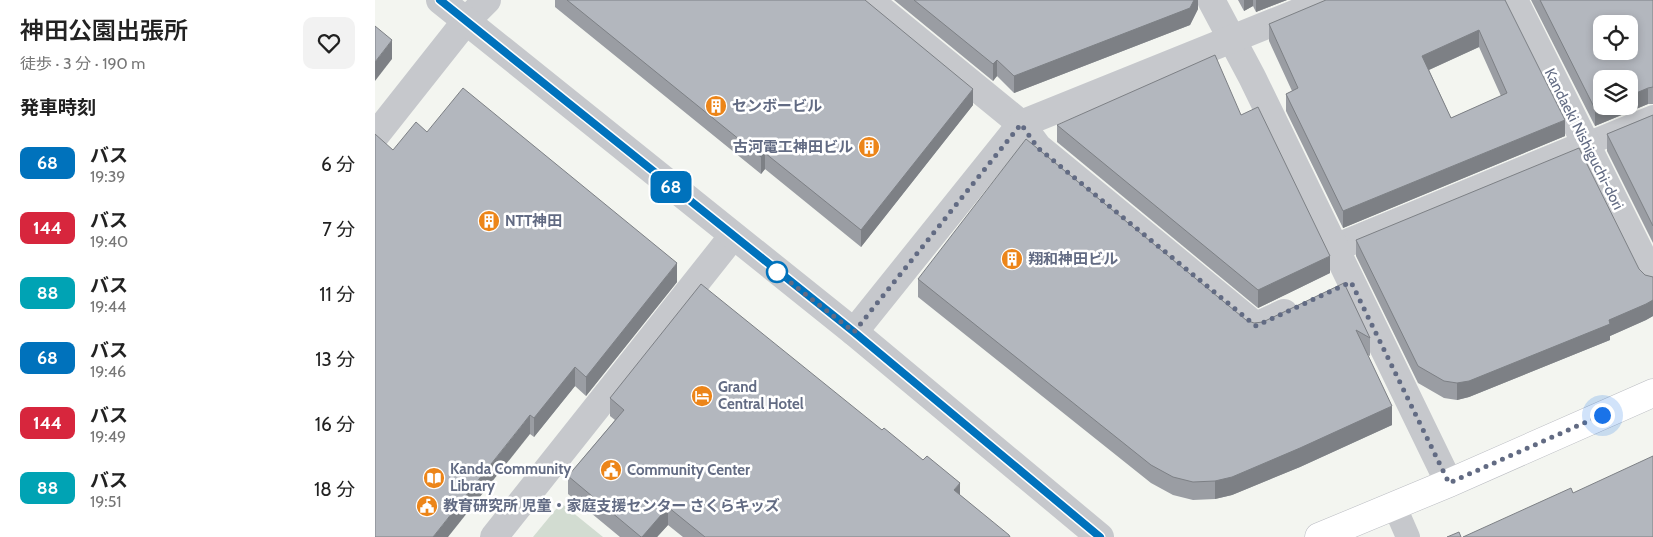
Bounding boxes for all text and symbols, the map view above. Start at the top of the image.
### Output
map controls [1593,15,1638,115]
button: locate [1593,15,1638,60]
text: 神田公園出張所 [20,16,188,45]
button: heart [303,17,355,69]
text: 徒歩 · 3 分 · 190 m [20,54,145,73]
street label: Kandaeki Nishiguchi-dori [1541,65,1627,213]
button: layers [1593,70,1638,115]
building icon: センボービル [704,94,728,118]
text: 発車時刻 [20,96,96,119]
place label: センボービル [732,97,822,115]
building icon: 古河電工神田ビル [857,135,881,159]
place label: 古河電工神田ビル [733,138,853,156]
text: バス [90,144,128,167]
text: 68 [37,152,58,174]
text: 6 分 [321,153,355,176]
text: 19:39 [90,167,125,186]
line badge: 68 [649,171,693,203]
text: 68 [661,176,682,198]
text: バス [90,209,128,232]
building icon: NTT神田 [477,209,501,233]
place label: NTT神田 [505,212,562,230]
text: 144 [33,217,62,239]
text: 7 分 [322,218,355,241]
text: 19:40 [90,232,128,251]
building icon: 翔和神田ビル [1000,247,1024,271]
place label: 翔和神田ビル [1028,250,1118,268]
unlabelled marker [766,261,788,283]
text: バス [90,274,128,297]
text: 88 [37,282,58,304]
text: 11 分 [319,283,355,306]
text: 19:44 [90,297,126,316]
text: バス [90,339,128,362]
text: 68 [37,347,58,369]
text: 13 分 [315,348,355,371]
text: 19:46 [90,362,126,381]
place label: Grand Central Hotel [718,378,804,413]
hotel icon: Grand Central Hotel [690,384,714,408]
your location [1590,403,1615,428]
text: バス [90,404,128,427]
text: 144 [33,412,62,434]
text: 16 分 [315,413,355,436]
text: 19:49 [90,427,126,446]
public building icon: Community Center [599,458,623,482]
place label: Kanda Community Library [450,460,572,495]
place label: Community Center [627,461,750,479]
library icon: Kanda Community Library [422,466,446,490]
text: バス [90,469,128,492]
text: 88 [37,477,58,499]
text: 18 分 [314,478,355,501]
text: 19:51 [90,492,122,511]
public building icon: 教育研究所 児童・家庭支援センター さくらキッズ [415,494,439,518]
place label: 教育研究所 児童・家庭支援センター さくらキッズ [443,497,780,515]

